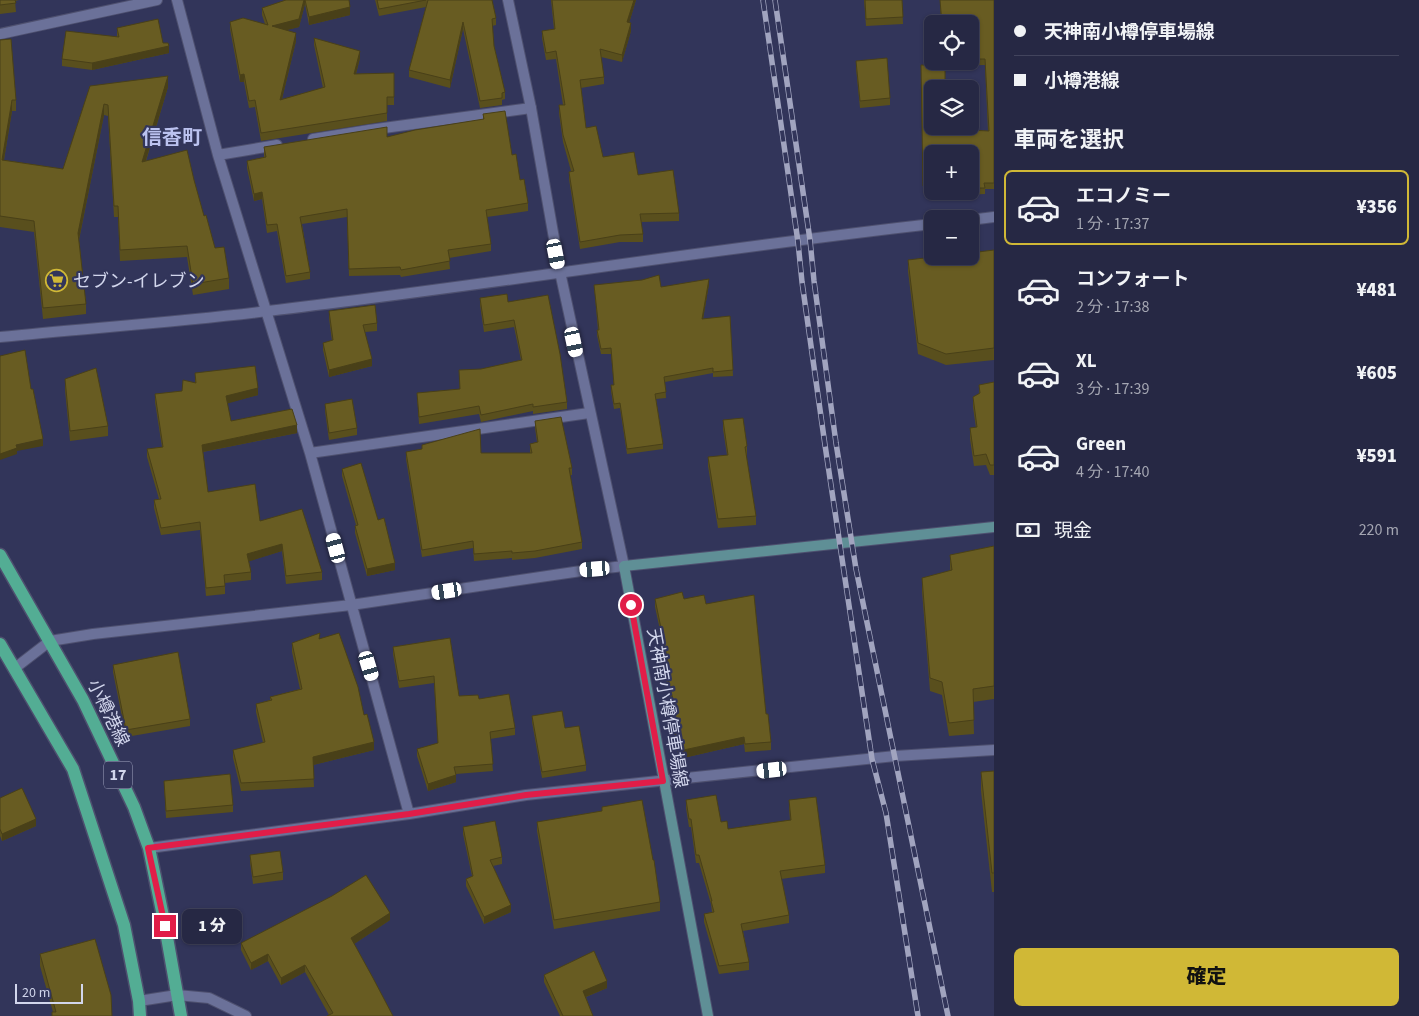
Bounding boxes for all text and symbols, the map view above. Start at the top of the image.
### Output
map controls [924,15,979,265]
button: locate [924,15,979,70]
text: 天神南小樽停車場線 [1044,19,1215,46]
text: 小樽港線 [1044,68,1120,95]
button: layers [924,80,979,135]
district label: 信香町 [142,124,202,152]
text: 車両を選択 [1014,124,1124,156]
button: + [924,145,979,200]
text: エコノミー [1076,183,1171,210]
icon: car [1016,185,1061,230]
text: ¥356 [1356,194,1397,221]
button: − [924,210,979,265]
text: 1 分 · 17:37 [1076,213,1149,235]
car [545,238,566,270]
text: コンフォート [1076,266,1189,293]
icon: car [1016,268,1061,313]
supermarket icon: セブン-イレブン [45,269,69,293]
place label: セブン-イレブン [73,269,205,294]
text: ¥481 [1356,277,1397,304]
text: 2 分 · 17:38 [1076,296,1149,318]
car [563,326,584,358]
text: XL [1076,348,1097,375]
icon: car [1016,351,1061,396]
text: ¥605 [1356,360,1397,387]
text: 3 分 · 17:39 [1076,378,1149,400]
text: Green [1076,431,1126,458]
icon: car [1016,434,1061,479]
text: ¥591 [1356,443,1397,470]
text: 4 分 · 17:40 [1076,461,1149,483]
icon: cash [1014,516,1042,544]
text: 現金 [1054,518,1092,545]
text: 220 m [1359,519,1399,541]
car [324,532,347,564]
car [579,560,610,578]
car [431,581,462,601]
route start [620,594,642,616]
street label: 天神南小樽停車場線 [641,626,693,790]
car [357,649,380,683]
street label: 小樽港線 [81,675,135,751]
car [756,761,787,779]
road number: 17 [104,762,132,788]
callout: 1 分 [182,908,242,944]
route end [154,915,176,937]
text: 1 分 [198,915,226,937]
button: 確定 [1014,948,1399,1006]
scale bar [15,981,82,1004]
text: 20 m [22,983,50,1003]

